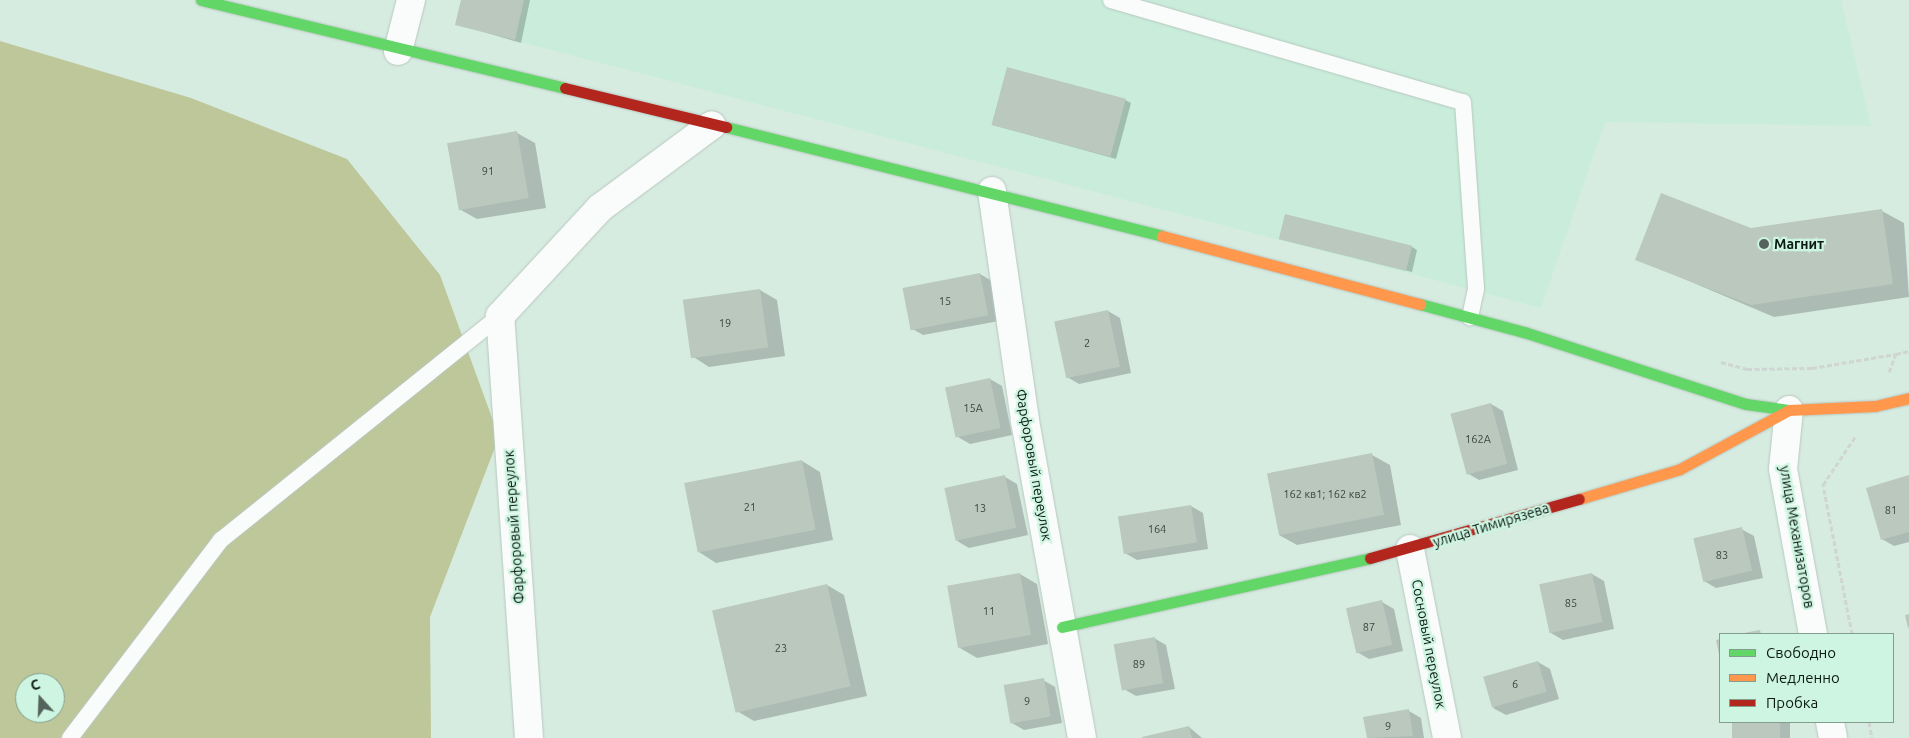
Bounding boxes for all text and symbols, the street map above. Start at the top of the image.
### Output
house number: 91 [482,164,494,178]
place label: Магнит [1774,236,1824,252]
marker: Магнит [1758,238,1770,250]
house number: 15 [939,294,951,308]
house number: 19 [719,316,731,330]
house number: 2 [1084,336,1090,350]
street label: Фарфоровый переулок [1012,388,1056,542]
house number: 15А [963,401,983,415]
house number: 162А [1465,432,1491,446]
street label: Фарфоровый переулок [500,450,528,604]
street label: улица Механизаторов [1776,464,1818,610]
house number: 162 кв1; 162 кв2 [1283,487,1367,501]
street label: улица Тимирязева [1431,499,1551,551]
house number: 21 [744,500,756,514]
house number: 13 [974,501,986,515]
house number: 81 [1885,503,1897,517]
house number: 164 [1148,522,1166,536]
house number: 83 [1716,548,1728,562]
street label: Сосновый переулок [1408,578,1450,710]
house number: 85 [1565,596,1577,610]
house number: 11 [983,604,995,618]
house number: 87 [1363,620,1375,634]
legend [1719,633,1894,723]
house number: 23 [775,641,787,655]
text: Свободно [1766,644,1836,661]
house number: 89 [1133,657,1145,671]
text: Медленно [1766,669,1840,686]
north arrow [15,673,65,723]
text: С [28,676,42,694]
house number: 6 [1512,677,1518,691]
house number: 9 [1024,694,1030,708]
text: Пробка [1766,694,1818,711]
house number: 9 [1385,719,1391,733]

